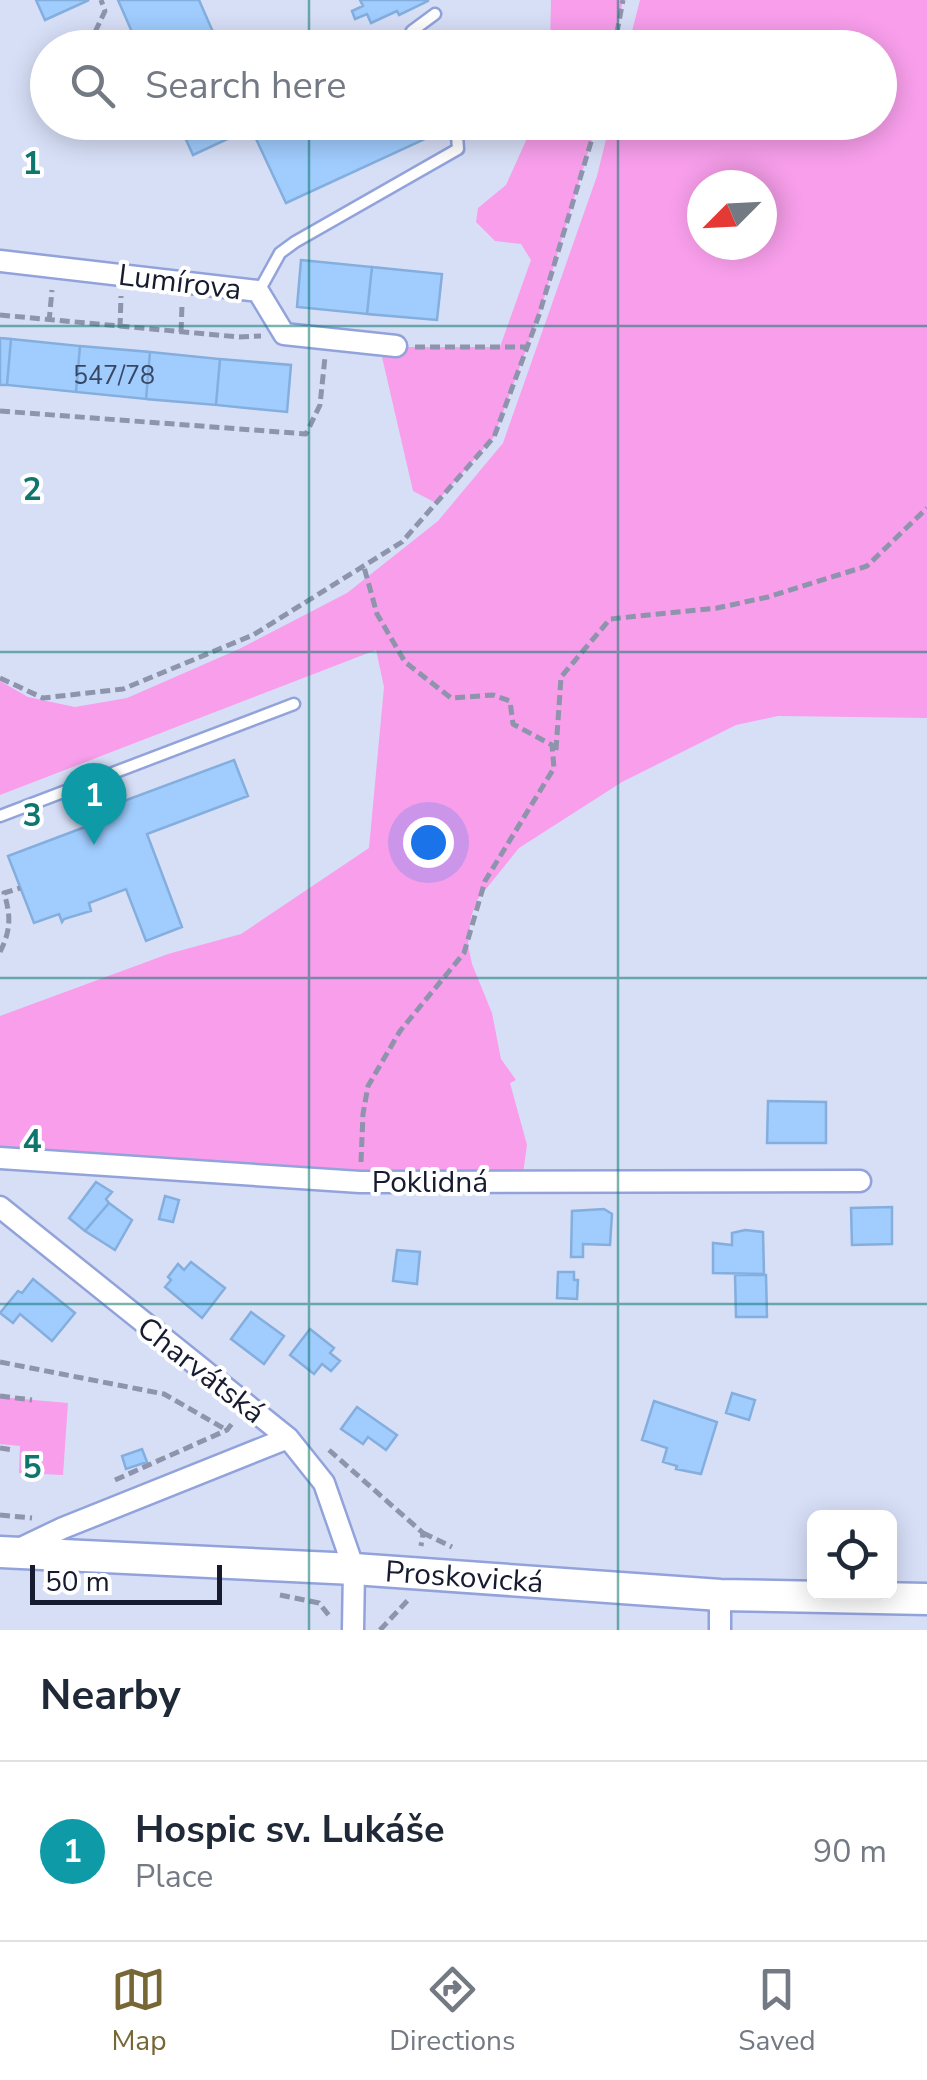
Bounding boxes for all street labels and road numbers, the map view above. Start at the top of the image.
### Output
street label: Lumírova [116,255,244,310]
street label: Poklidná [372,1162,488,1203]
street label: Charvátská [128,1308,273,1433]
street label: Proskovická [384,1551,545,1603]

